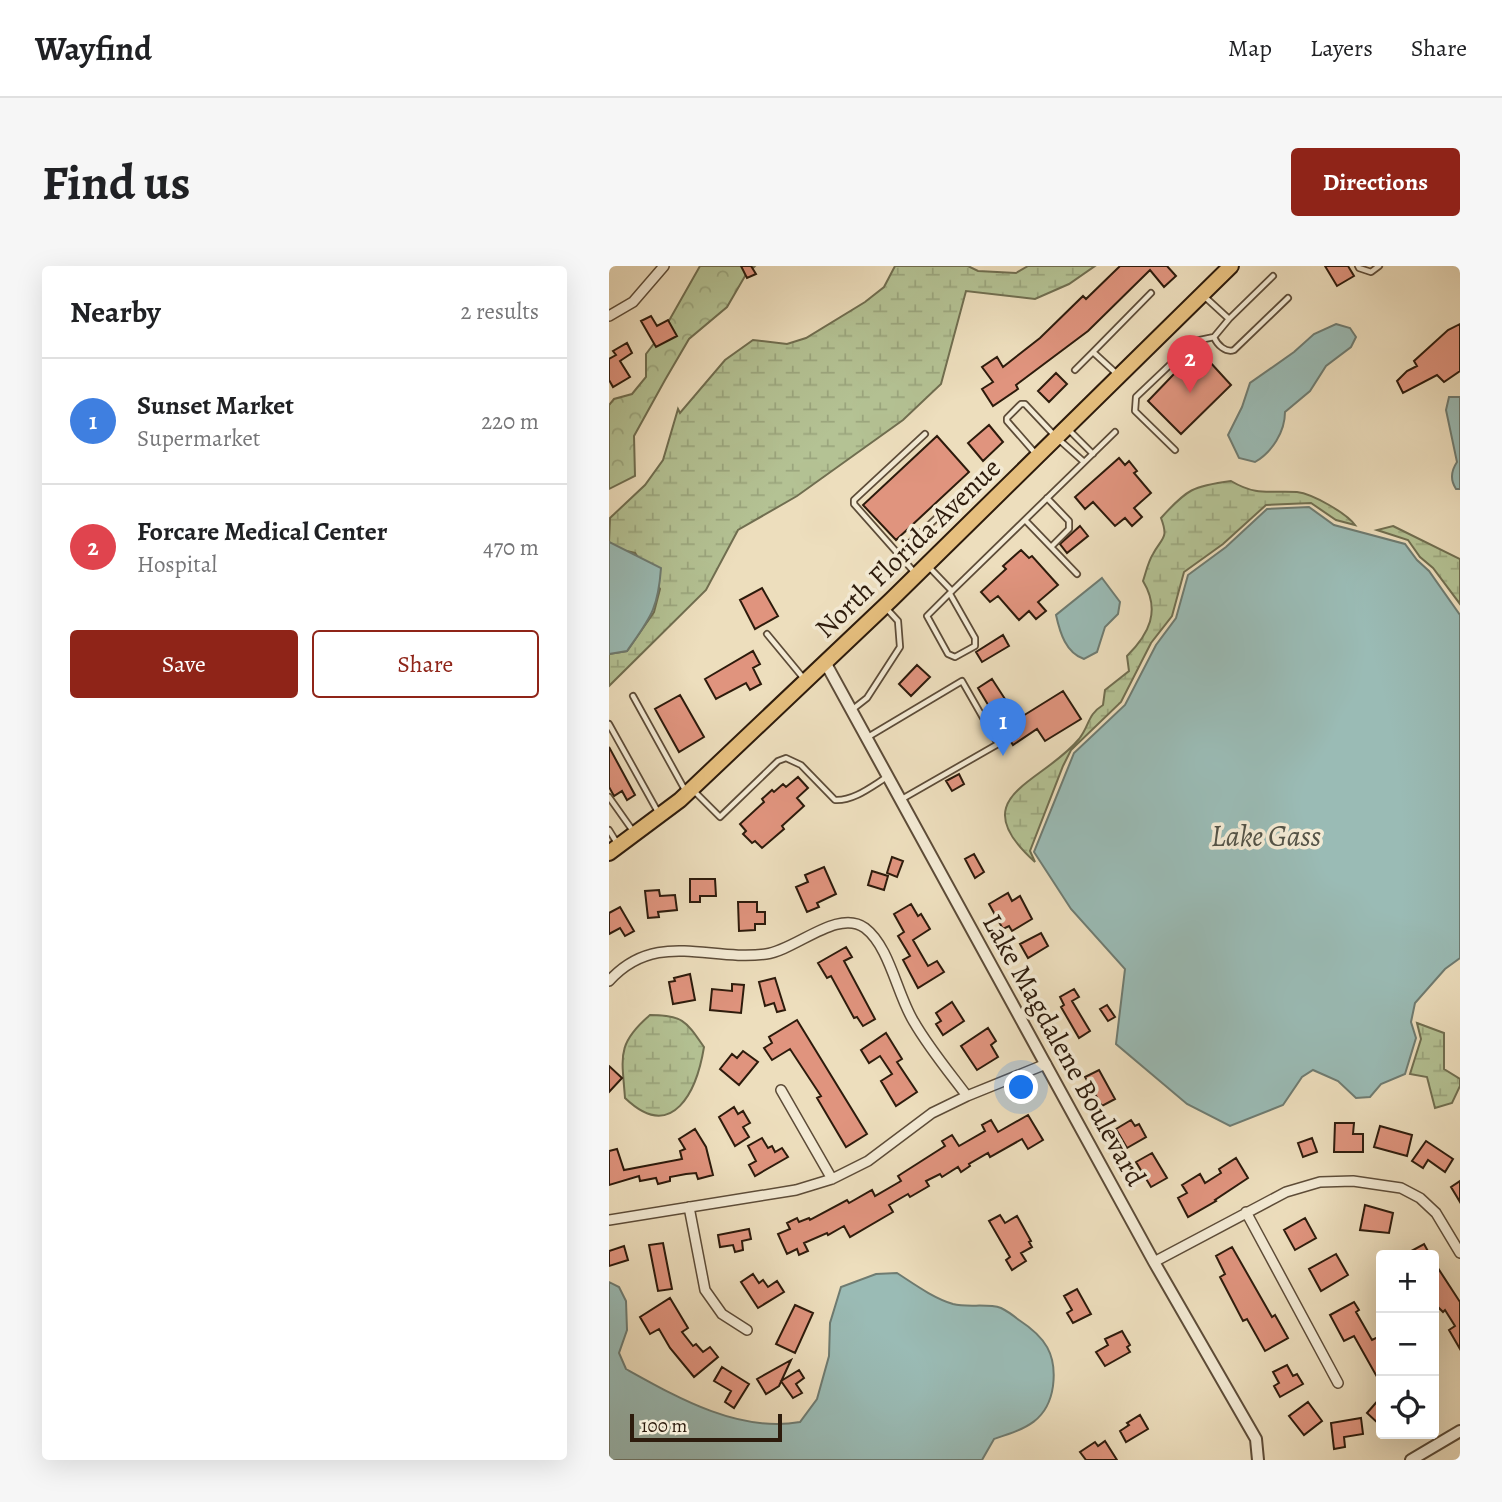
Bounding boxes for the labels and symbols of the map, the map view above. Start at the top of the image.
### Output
pin: 2 [1167,335,1213,393]
street label: North Florida Avenue [807,449,1009,647]
pin: 1 [980,698,1026,756]
water label: Lake Gass [1211,816,1321,856]
street label: Lake Magdalene Boulevard [973,907,1155,1194]
your location [1004,1070,1038,1104]
scale bar [630,1411,782,1443]

